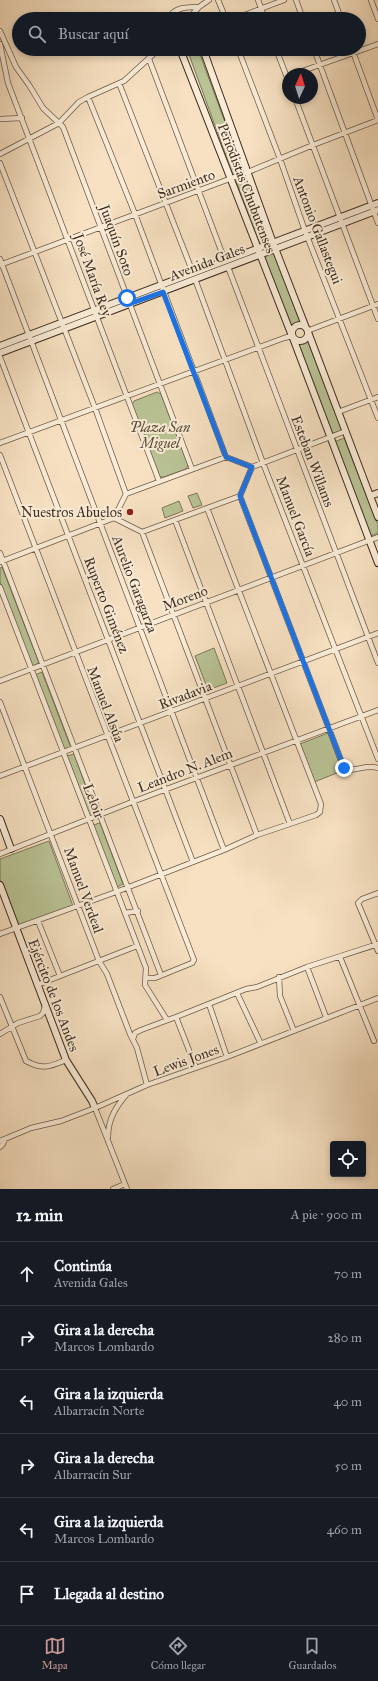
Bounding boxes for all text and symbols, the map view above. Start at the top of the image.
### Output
search box [12,12,366,56]
icon: search [26,23,48,45]
text: Buscar aquí [58,25,129,43]
north arrow [282,68,318,104]
street label: Periodistas Chubutenses [214,121,279,256]
street label: Sarmiento [155,166,217,203]
street label: Antonio Gallastegui [289,173,346,287]
street label: Juaquín Soto [94,200,137,278]
street label: José María Rey [68,230,116,320]
street label: Avenida Gales [166,240,247,285]
route start [118,289,136,307]
street label: Esteban Willams [287,413,338,509]
park label: Plaza San Miguel [130,419,191,452]
street label: Manuel García [272,473,319,559]
place label: Nuestros Abuelos [21,504,122,521]
marker: Nuestros Abuelos [125,507,135,517]
street label: Aurelio Garagarza [108,532,161,635]
street label: Ruperto Giménez [80,555,133,656]
street label: Moreno [160,582,210,615]
street label: Manuel Alsúa [83,664,128,744]
street label: Rivadavia [156,678,214,713]
street label: Leandro N. Alem [135,744,235,796]
route end [335,759,353,777]
street label: Leloir [79,781,108,822]
street label: Manuel Verdeal [60,845,107,936]
street label: Ejército de los Andes [24,937,83,1054]
street label: Lewis Jones [151,1041,222,1081]
map controls [330,1141,366,1177]
button: locate [330,1141,366,1177]
text: 12 min [16,1205,63,1226]
text: A pie · 900 m [291,1207,362,1223]
text: Continúa [54,1257,112,1275]
icon: ahead [16,1263,38,1285]
text: 70 m [334,1266,362,1282]
text: Avenida Gales [54,1275,128,1291]
text: Gira a la derecha [54,1321,154,1339]
icon: right [16,1327,38,1349]
text: 280 m [327,1330,362,1346]
text: Marcos Lombardo [54,1339,154,1355]
text: Gira a la izquierda [54,1385,163,1403]
icon: left [16,1391,38,1413]
text: 40 m [333,1394,362,1410]
text: Albarracín Norte [54,1403,145,1419]
text: Gira a la derecha [54,1449,154,1467]
icon: right [16,1455,38,1477]
text: 50 m [335,1458,362,1474]
text: Albarracín Sur [54,1467,131,1483]
text: Gira a la izquierda [54,1513,163,1531]
icon: left [16,1519,38,1541]
text: 460 m [327,1522,362,1538]
text: Marcos Lombardo [54,1531,154,1547]
icon: arrive [16,1583,38,1605]
text: Llegada al destino [54,1585,164,1603]
tab: Mapa [42,1635,68,1672]
tab: Cómo llegar [151,1635,205,1672]
tab: Guardados [288,1635,336,1672]

